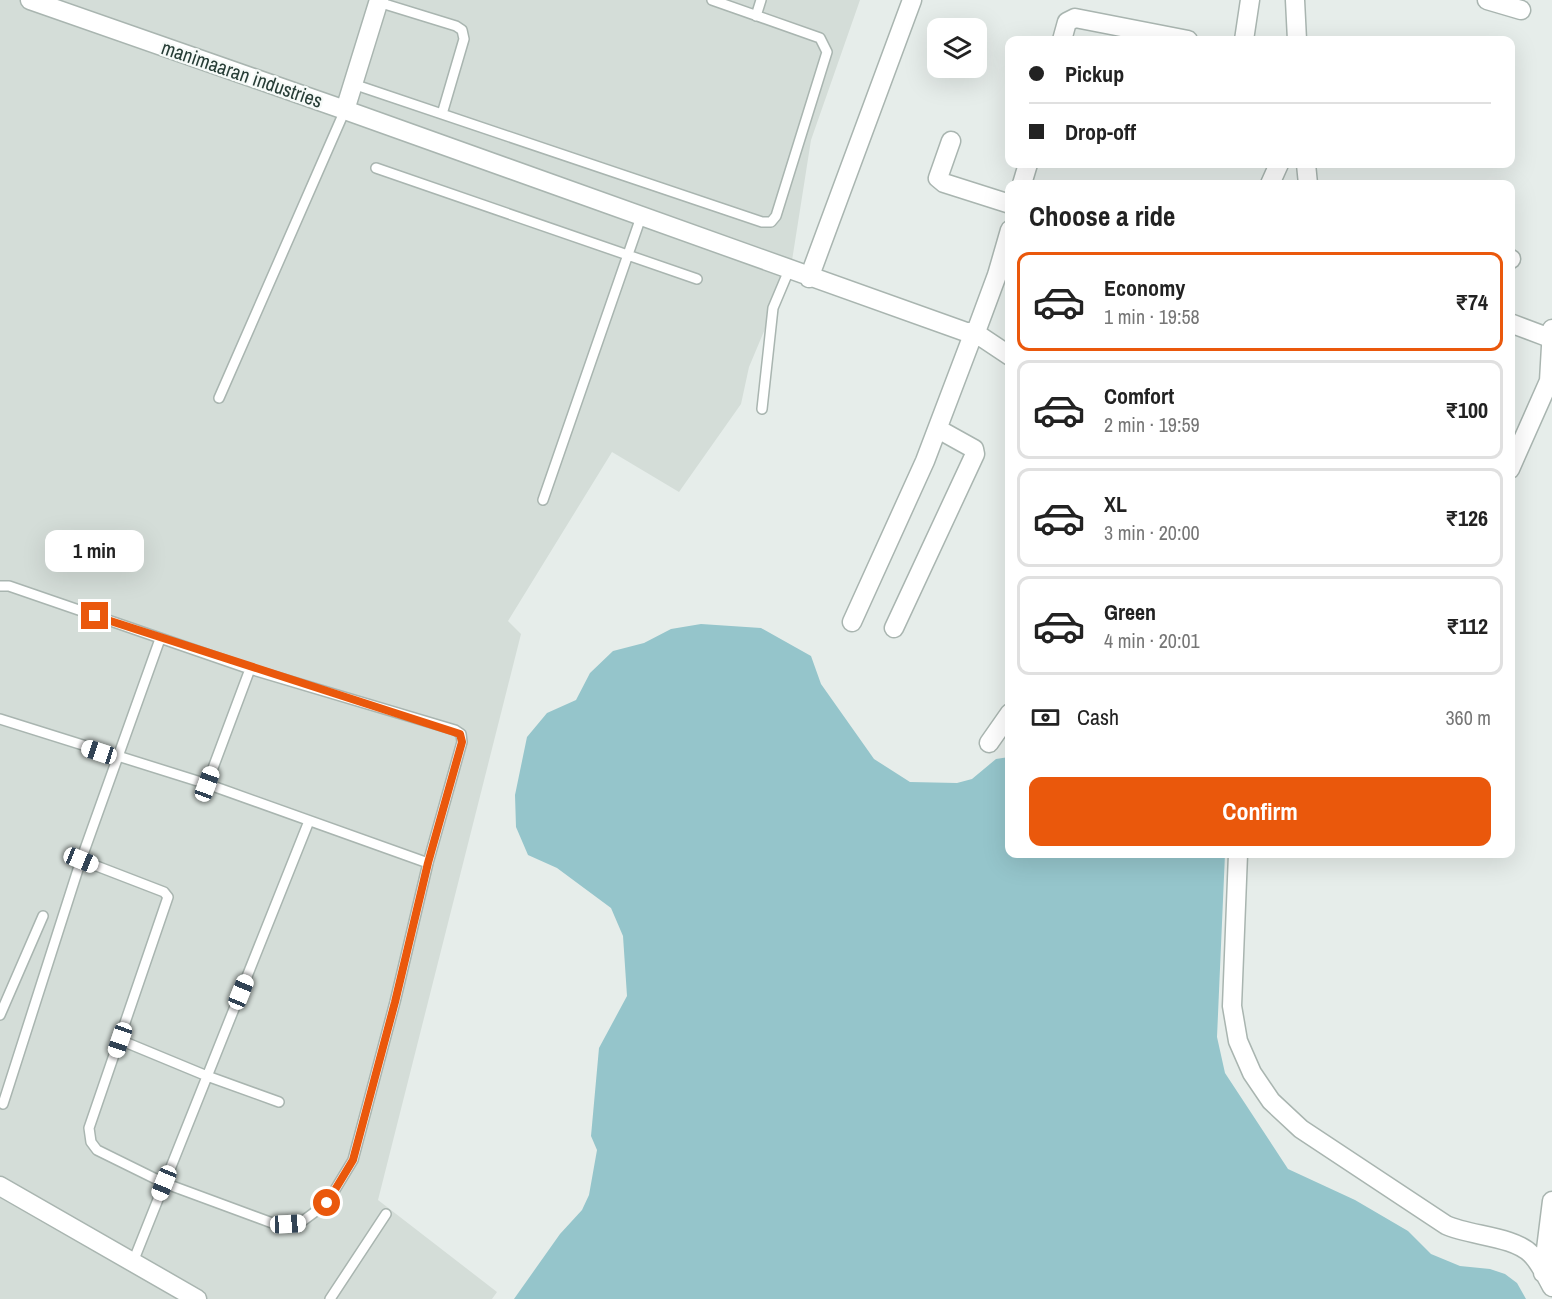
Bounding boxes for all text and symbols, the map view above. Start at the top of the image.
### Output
map controls [927,18,987,78]
button: layers [927,18,987,78]
street label: manimaaran industries [158,33,326,114]
text: Pickup [1065,59,1124,89]
text: Drop-off [1065,117,1136,147]
text: Choose a ride [1029,198,1175,234]
text: Economy [1104,273,1185,303]
icon: car [1032,275,1086,329]
text: ₹74 [1455,287,1488,317]
text: 1 min · 19:58 [1104,303,1200,330]
text: Comfort [1104,381,1174,411]
icon: car [1032,383,1086,437]
text: ₹100 [1445,395,1488,425]
text: 2 min · 19:59 [1104,411,1200,438]
text: XL [1104,489,1127,519]
icon: car [1032,491,1086,545]
text: ₹126 [1445,503,1488,533]
text: 3 min · 20:00 [1104,519,1200,546]
callout: 1 min [46,529,144,571]
text: 1 min [73,537,116,564]
text: Green [1104,597,1156,627]
icon: car [1032,599,1086,653]
route end [81,602,108,629]
text: ₹112 [1446,611,1488,641]
text: 4 min · 20:01 [1104,627,1200,654]
icon: cash [1029,701,1062,734]
text: Cash [1077,702,1119,732]
text: 360 m [1445,704,1491,731]
car [79,738,119,766]
car [192,764,222,804]
button: Confirm [1029,777,1491,846]
car [61,845,101,875]
car [226,972,256,1012]
car [106,1020,134,1060]
car [149,1163,179,1203]
route start [313,1189,340,1216]
car [270,1214,306,1234]

